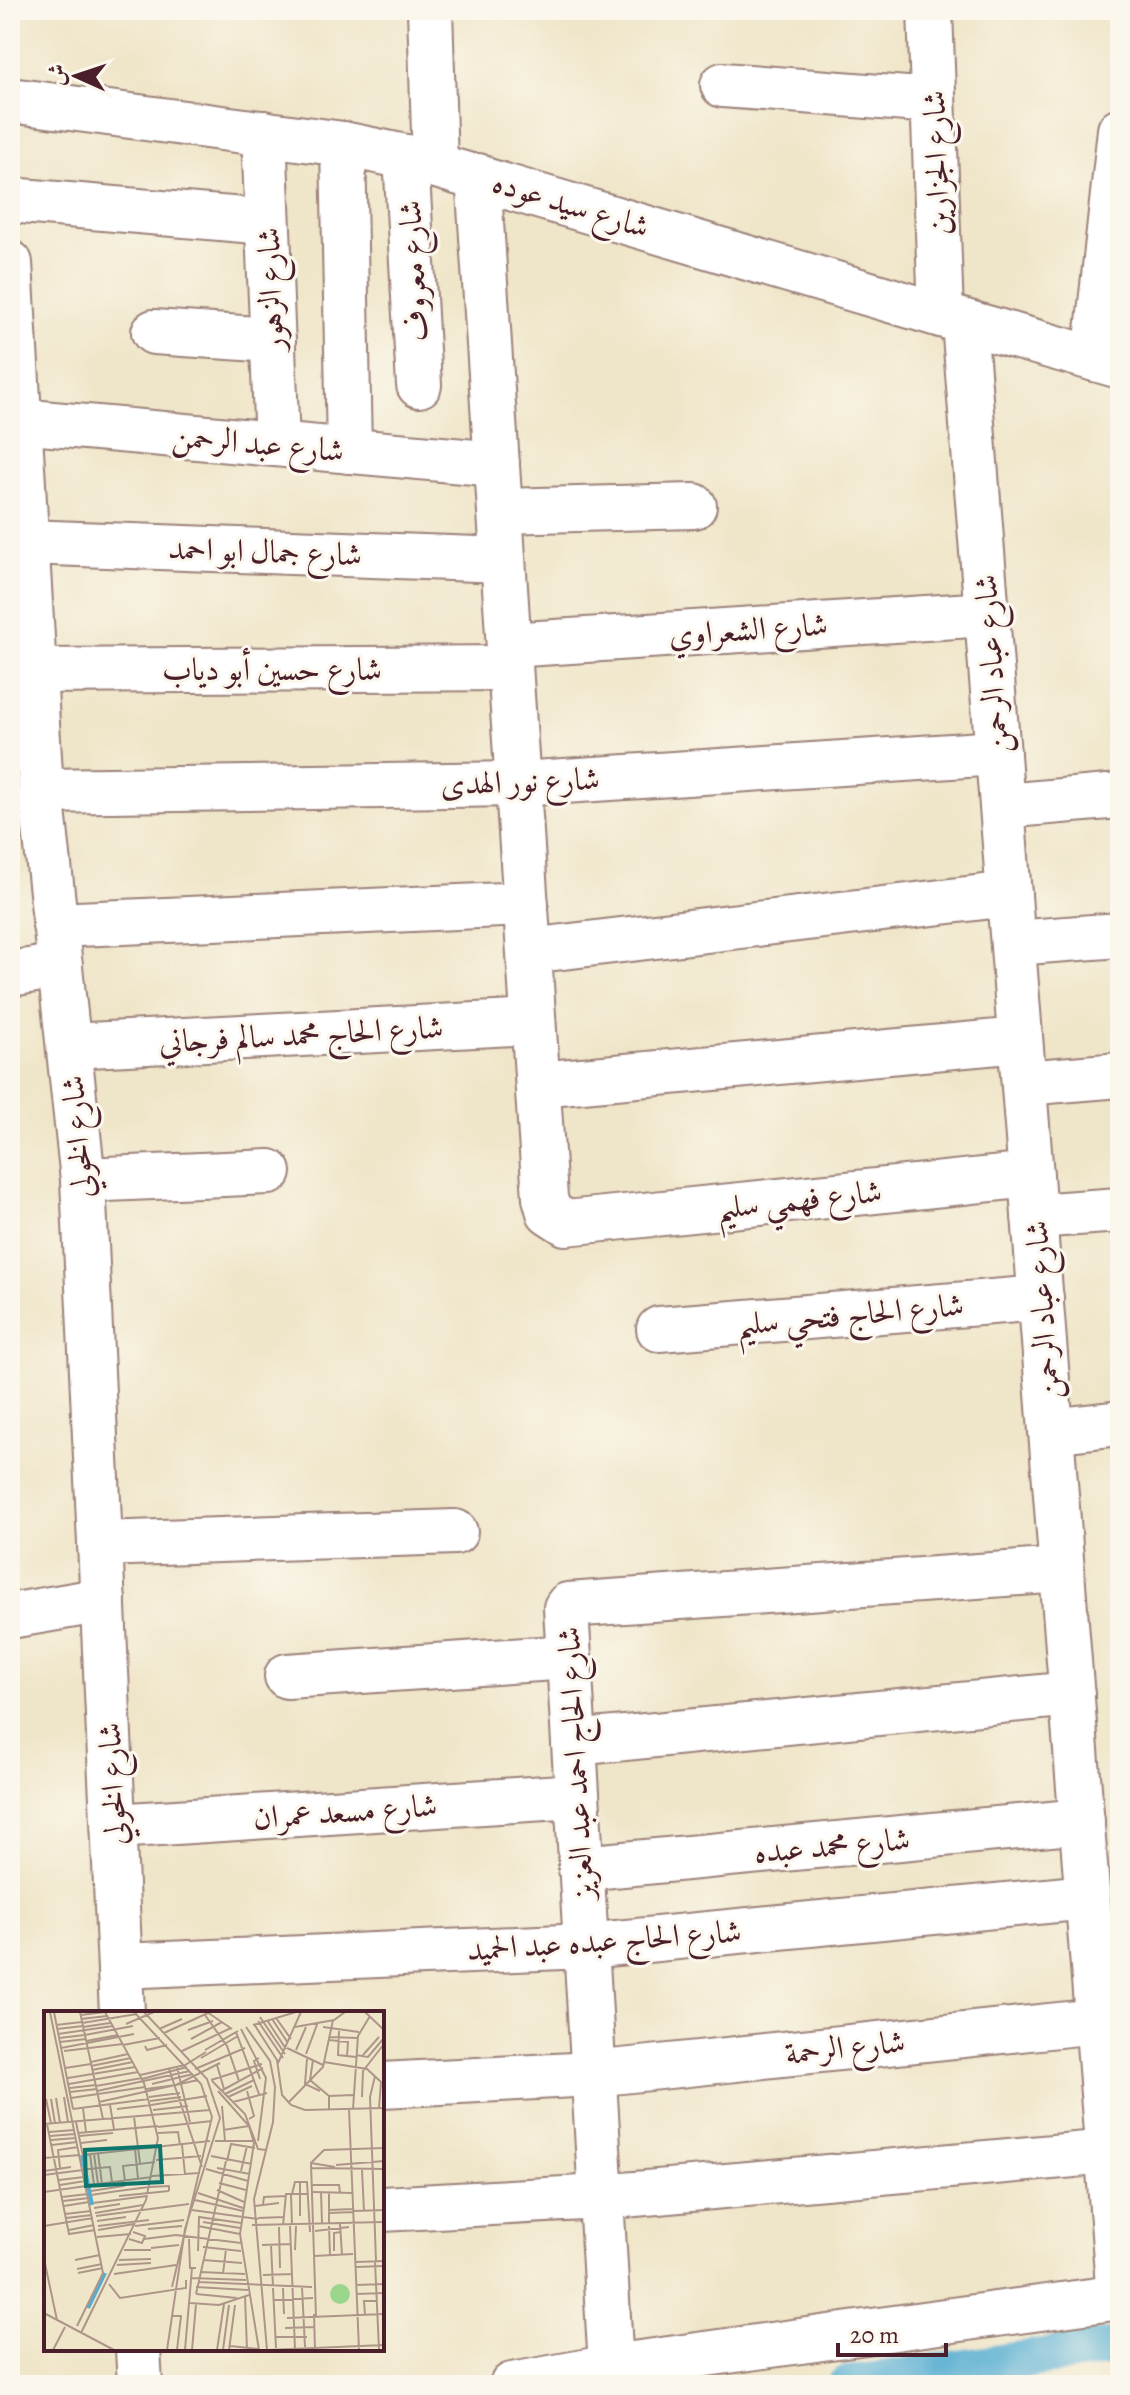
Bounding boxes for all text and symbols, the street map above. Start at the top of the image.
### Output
north arrow [36,36,116,116]
text: ش [41,63,73,87]
street label: شارع الجزارين [911,90,966,236]
street label: شارع سيد عوده [486,159,655,253]
street label: شارع معروف [387,199,444,343]
street label: شارع الزهور [246,226,299,354]
street label: شارع عبد الرحمن [170,414,346,477]
street label: شارع جمال ابو احمد [167,526,363,581]
street label: شارع عباد الرحمن [963,573,1024,755]
street label: شارع الشعراوي [667,601,829,661]
street label: شارع حسين أبو دياب [162,647,382,696]
street label: شارع نور الهدى [440,756,601,811]
street label: شارع الحاج محمد سالم فرجاني [157,1005,445,1069]
street label: شارع الخولي [50,1073,109,1200]
street label: شارع فهمي سليم [714,1168,885,1240]
street label: شارع عباد الرحمن [1014,1219,1075,1401]
street label: شارع الحاج فتحي سليم [734,1282,966,1356]
street label: شارع الحاج احمد عبد العزيز [546,1625,610,1904]
street label: شارع الخولي [87,1721,142,1847]
street label: شارع مسعد عمران [251,1783,439,1844]
street label: شارع محمد عبده [752,1816,912,1879]
street label: شارع الحاج عبده عبد الحميد [465,1908,743,1978]
inset map [44,2011,384,2351]
street label: شارع الرحمة [783,2019,908,2080]
scale bar [838,2307,946,2357]
text: 20 m [850,2319,899,2351]

